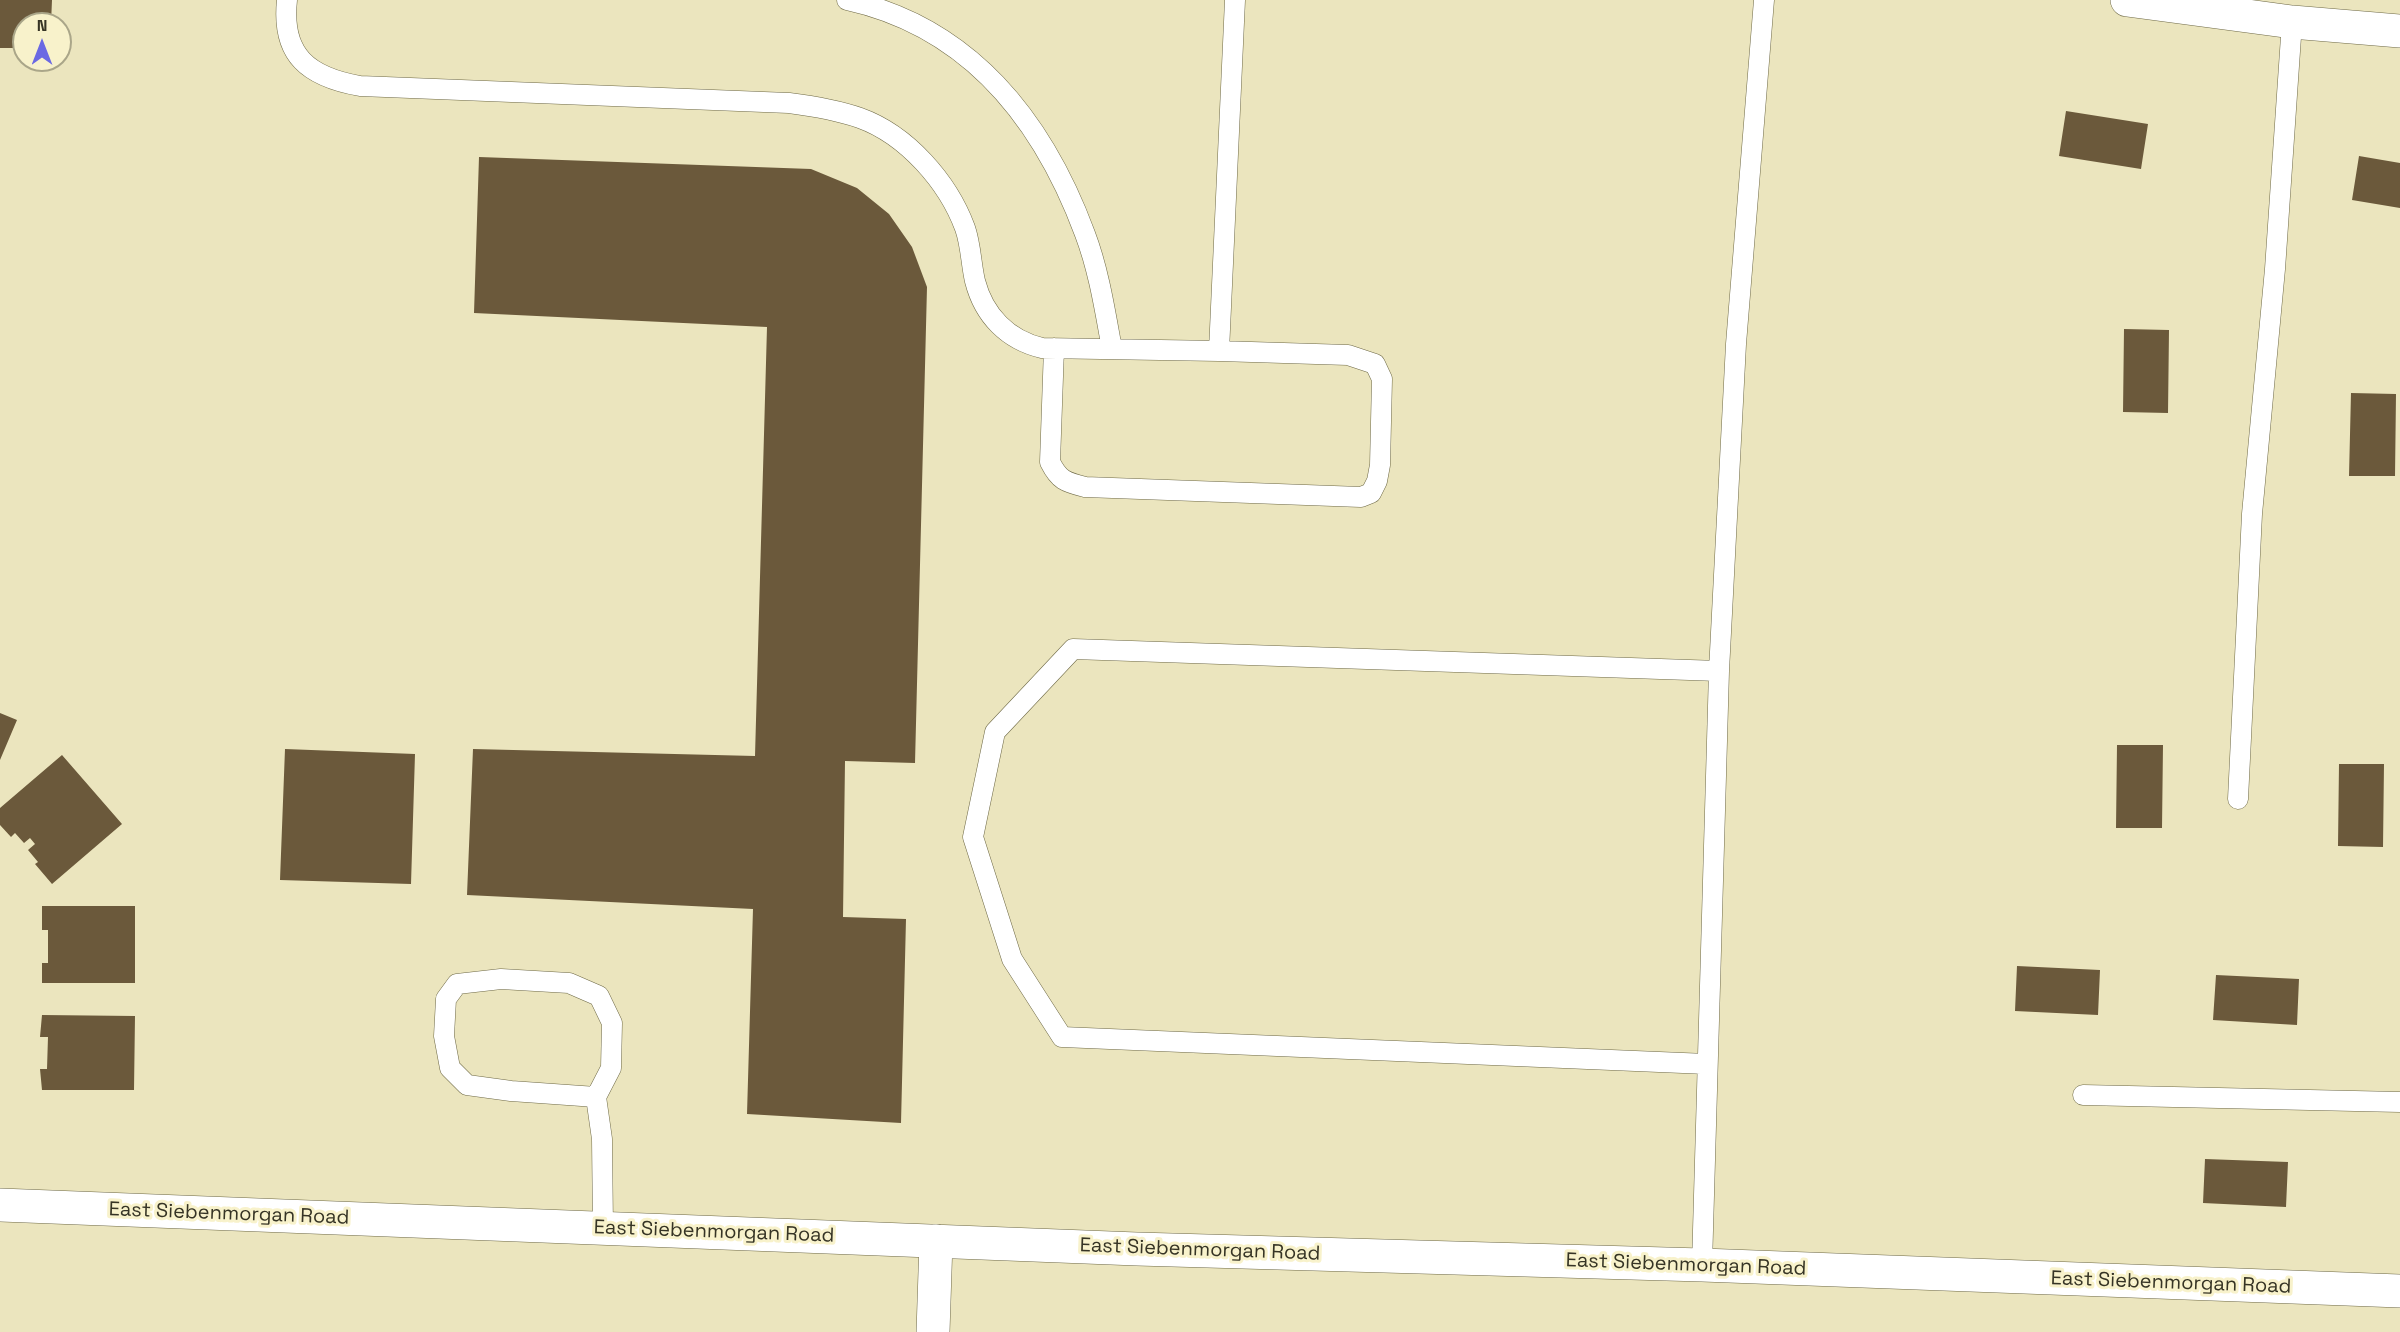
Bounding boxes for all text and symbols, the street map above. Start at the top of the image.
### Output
north arrow [12,12,72,72]
text: N [37,15,47,36]
street label: East Siebenmorgan Road [108,1198,350,1230]
street label: East Siebenmorgan Road [593,1216,835,1248]
street label: East Siebenmorgan Road [1079,1234,1321,1266]
street label: East Siebenmorgan Road [1565,1249,1807,1281]
street label: East Siebenmorgan Road [2050,1267,2292,1299]

